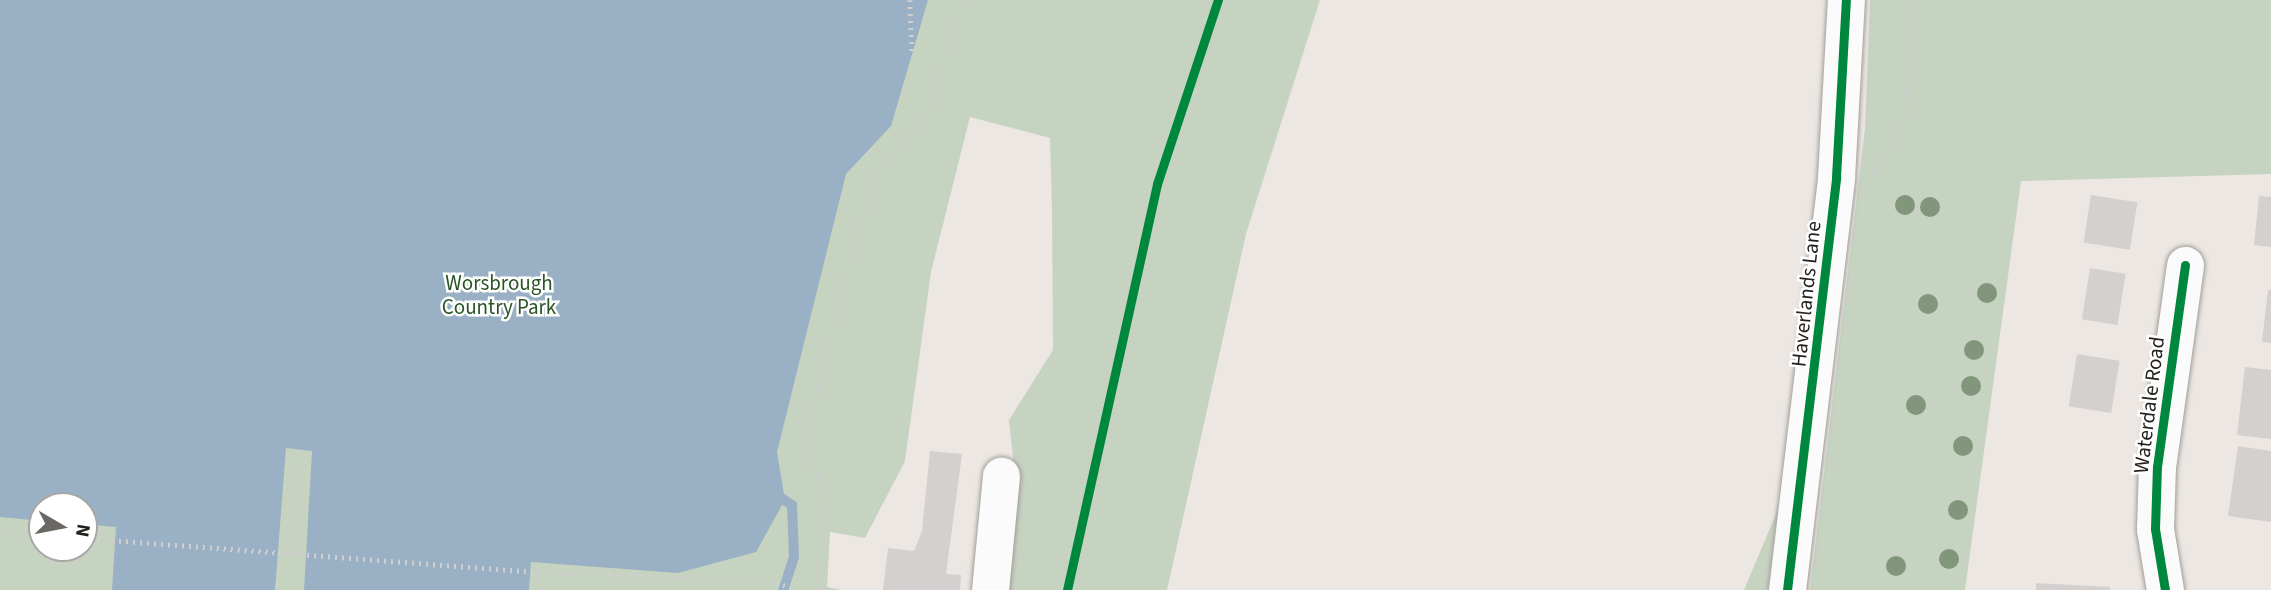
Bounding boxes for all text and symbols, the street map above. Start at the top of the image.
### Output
street label: Haverlands Lane [1786,220,1826,368]
park label: Worsbrough Country Park [442,270,556,320]
street label: Waterdale Road [2128,335,2170,475]
north arrow [28,492,98,562]
text: N [68,522,97,539]

